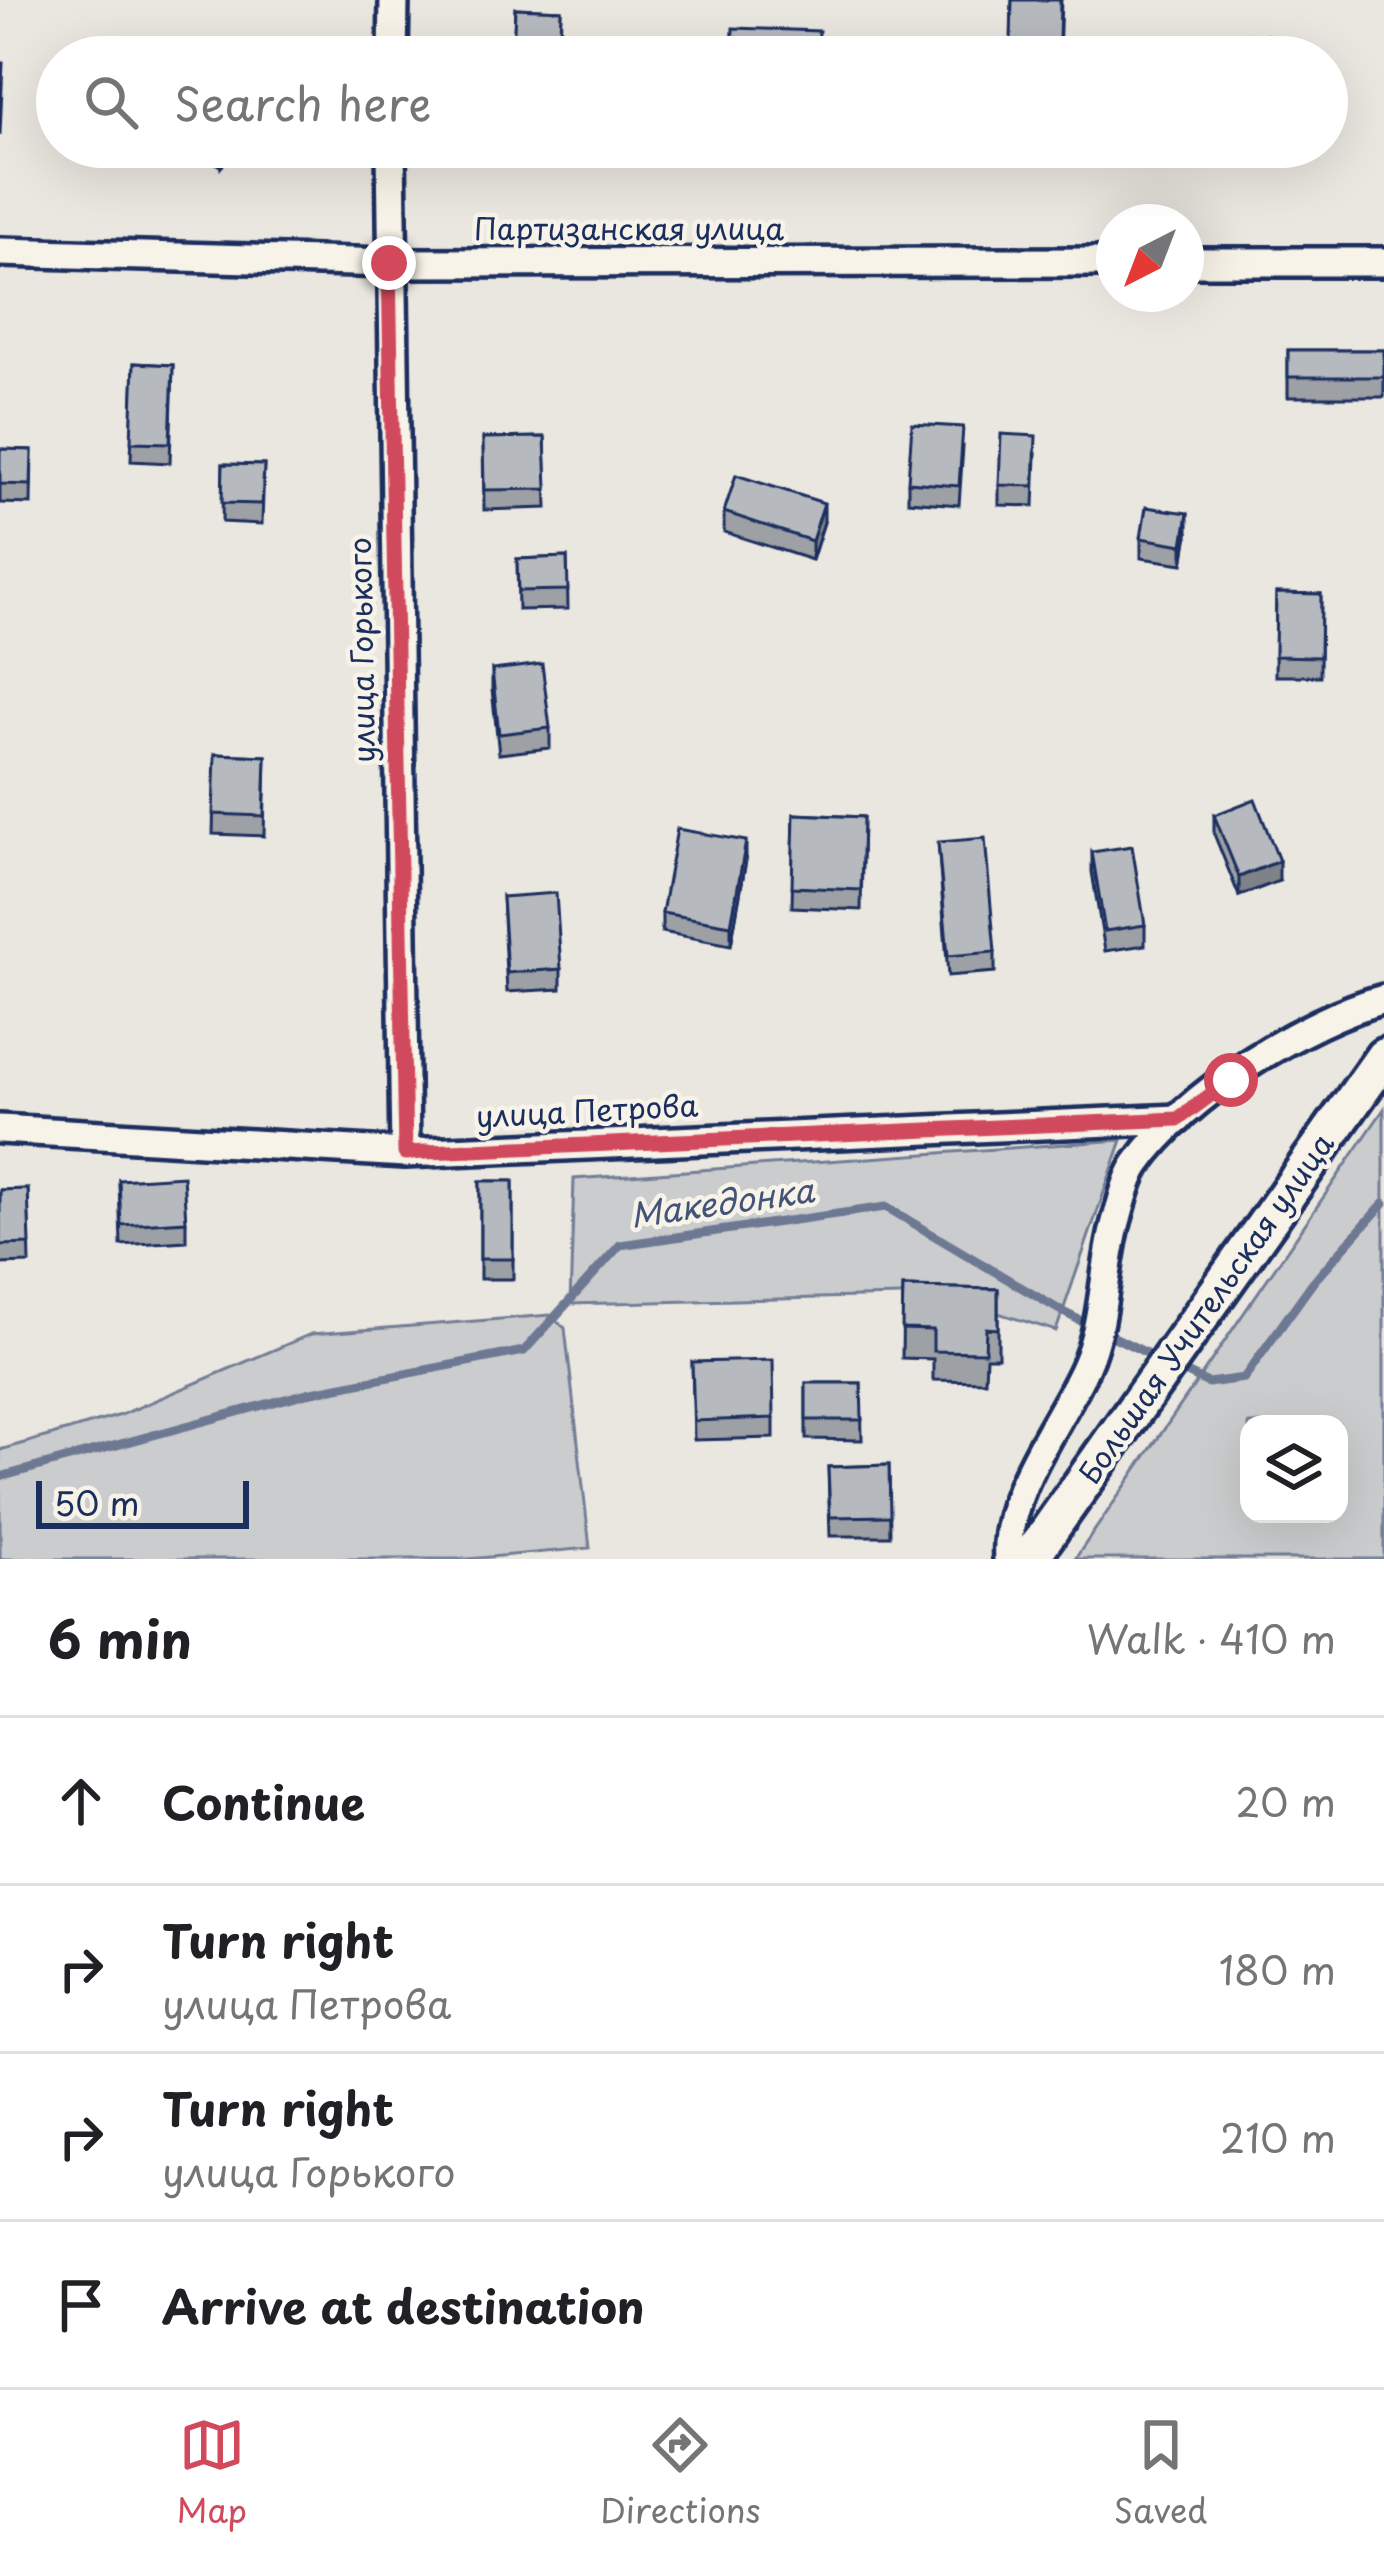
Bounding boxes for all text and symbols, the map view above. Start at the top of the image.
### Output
search box [36,36,1348,168]
text: Search here [174,68,431,136]
icon: search [78,69,144,135]
north arrow [1096,204,1204,312]
street label: Партизанская улица [474,205,784,250]
route end [362,236,416,290]
street label: улица Горького [336,537,385,763]
route start [1204,1053,1258,1107]
street label: улица Петрова [475,1081,699,1138]
street label: Большая Учительская улица [1066,1123,1344,1492]
water label: Македонка [627,1163,818,1239]
map controls [1240,1415,1348,1523]
button: layers [1240,1415,1348,1523]
scale bar [36,1475,249,1528]
text: 50 m [54,1477,140,1527]
text: 6 min [48,1599,192,1676]
text: Walk · 410 m [1087,1608,1336,1667]
text: Continue [162,1767,365,1835]
icon: ahead [48,1768,114,1834]
text: 20 m [1235,1771,1336,1830]
text: Turn right [162,1905,394,1973]
icon: right [48,1936,114,2002]
text: 180 m [1219,1939,1336,1998]
text: улица Петрова [162,1973,451,2032]
text: Turn right [162,2073,394,2141]
icon: right [48,2104,114,2170]
text: 210 m [1220,2107,1336,2166]
text: улица Горького [162,2141,456,2200]
text: Arrive at destination [162,2271,645,2339]
icon: arrive [48,2272,114,2338]
tab: Map [177,2412,247,2534]
tab: Directions [600,2412,761,2534]
tab: Saved [1114,2412,1207,2534]

